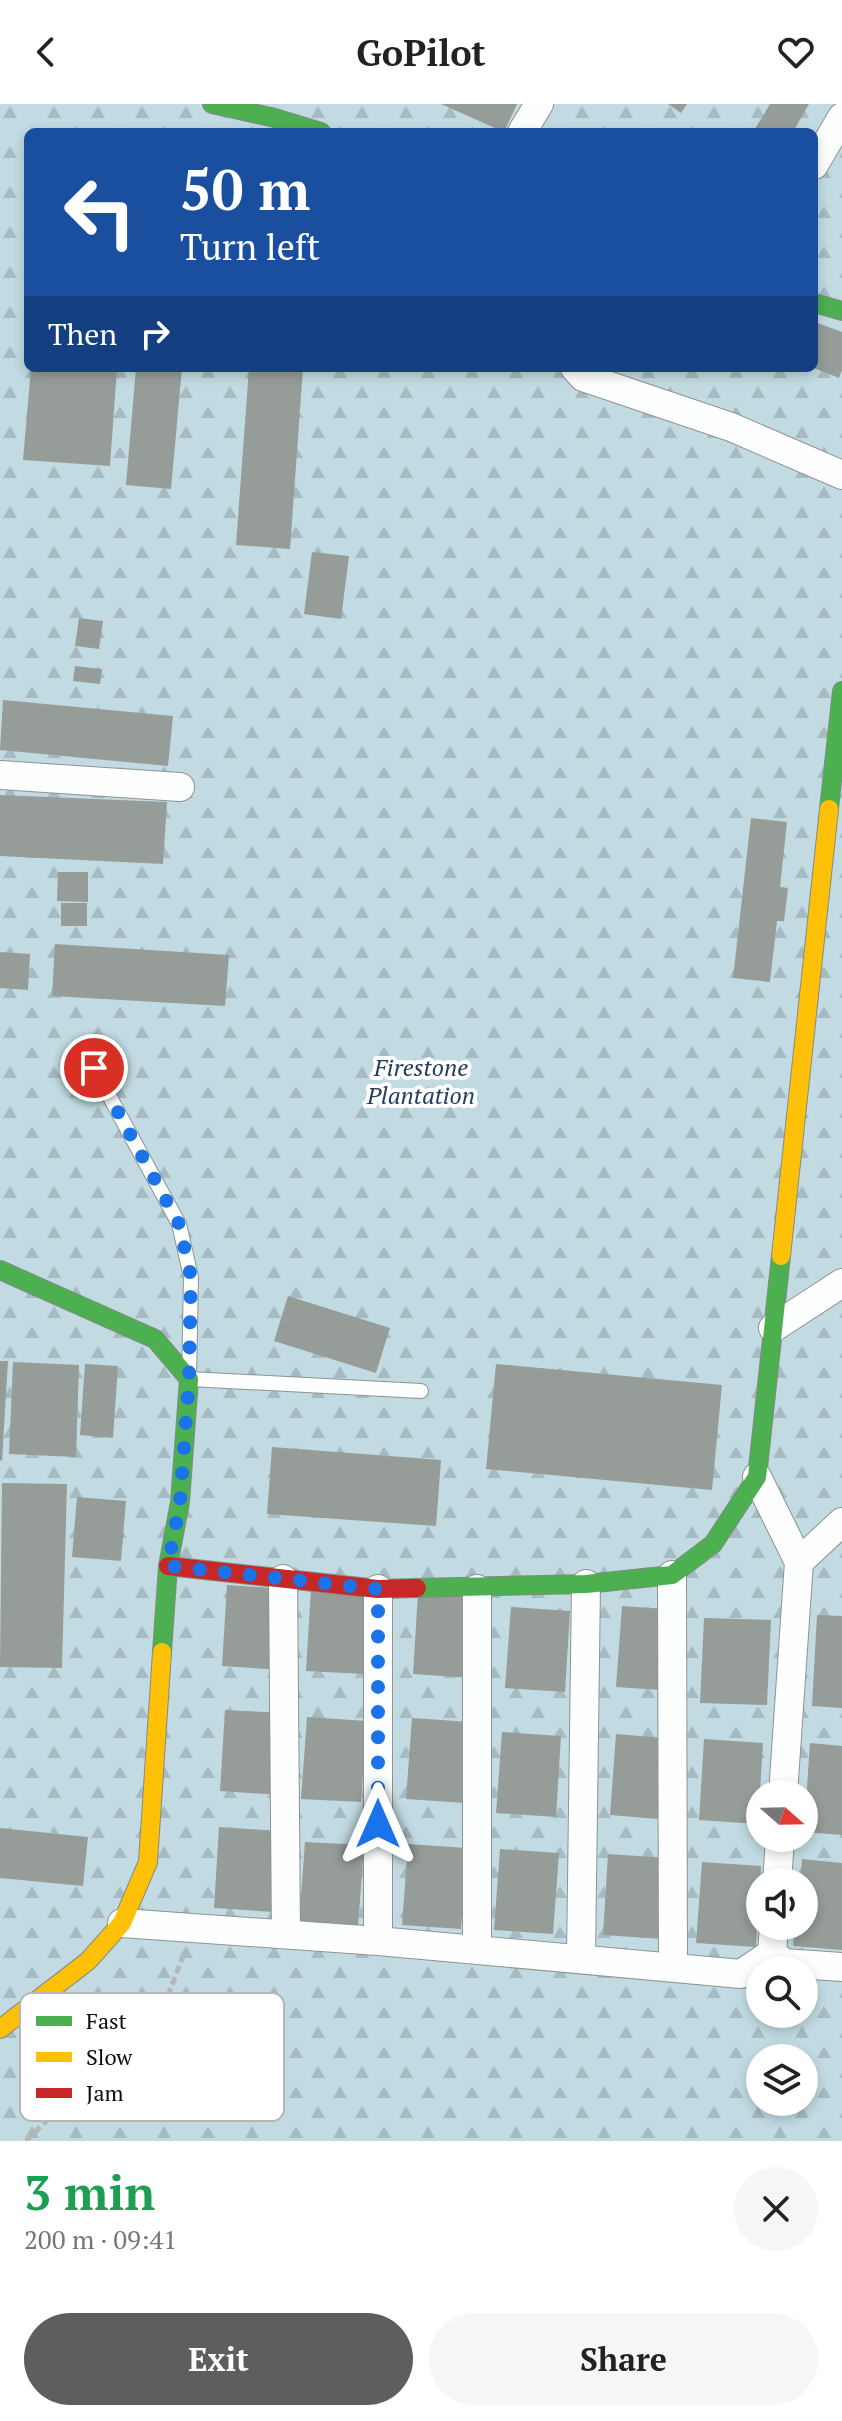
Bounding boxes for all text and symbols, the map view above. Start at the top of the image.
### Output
text: GoPilot [356,29,486,76]
icon: back [24,30,68,74]
icon: heart [774,30,818,74]
text: 50 m [180,152,310,226]
icon: left [48,160,152,264]
text: Turn left [180,223,320,270]
icon: right [133,312,177,356]
text: Then [48,314,117,354]
pin [60,1034,128,1102]
icon: arrive [72,1046,116,1090]
park label: Firestone Plantation [366,1051,475,1111]
north arrow [746,1780,818,1852]
map controls [746,1780,818,2116]
position arrow [336,1782,420,1866]
button: sound [746,1868,818,1940]
button: search [746,1956,818,2028]
legend [20,1993,284,2121]
text: Fast [86,2006,127,2035]
text: Slow [86,2042,133,2071]
button: layers [746,2044,818,2116]
text: Jam [86,2078,124,2107]
text: 3 min [24,2160,155,2224]
button: close [734,2167,818,2251]
text: 200 m · 09:41 [24,2222,177,2256]
button: Exit [24,2313,413,2405]
button: Share [429,2313,818,2405]

